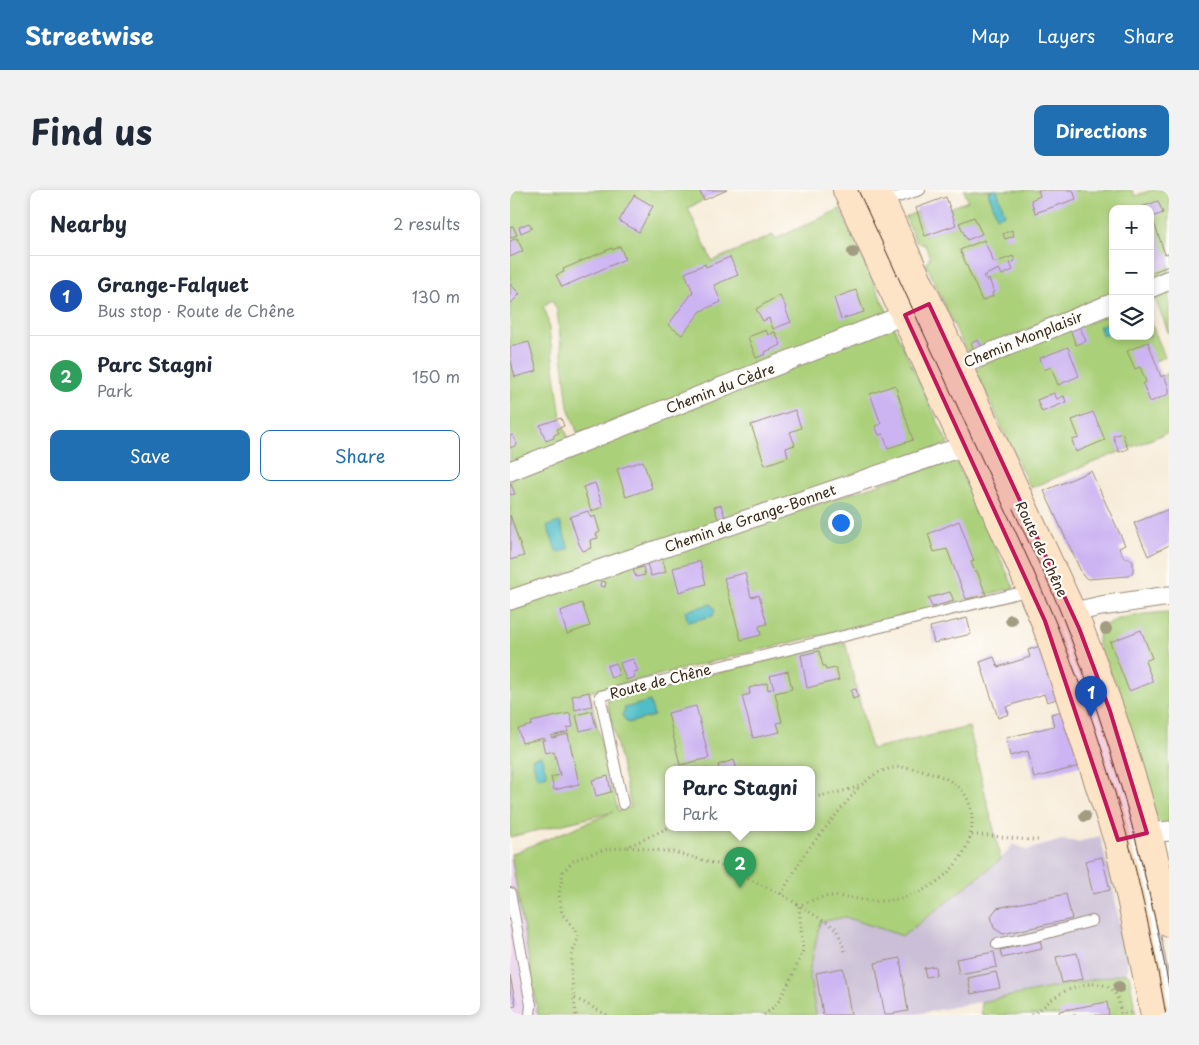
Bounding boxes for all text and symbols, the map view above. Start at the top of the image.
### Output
text: Streetwise [25,17,154,53]
text: Map [971,22,1010,49]
text: Layers [1038,22,1095,49]
text: Share [1123,22,1174,49]
text: Find us [30,104,152,157]
button: Directions [1034,105,1169,156]
map controls [1109,205,1154,340]
button: + [1109,205,1154,250]
text: Nearby [50,207,127,239]
text: 2 results [393,211,460,235]
button: − [1109,250,1154,295]
text: Grange-Falquet [97,270,249,298]
text: 1 [62,284,70,308]
text: 130 m [412,284,460,308]
button: layers [1109,295,1154,340]
text: Bus stop · Route de Chêne [97,298,295,322]
street label: Chemin Monplaisir [960,305,1086,372]
text: Parc Stagni [97,350,212,378]
street label: Chemin du Cèdre [663,358,777,418]
text: 2 [60,364,72,388]
text: 150 m [412,364,460,388]
text: Park [97,378,133,402]
button: Save [50,430,250,481]
button: Share [260,430,460,481]
street label: Chemin de Grange-Bonnet [662,479,839,557]
street label: Route de Chêne [1011,497,1074,601]
your location [828,510,854,536]
street label: Route de Chêne [607,658,713,704]
pin: 1 [1075,676,1107,717]
popup [665,766,815,831]
text: Parc Stagni [682,773,798,801]
text: Park [682,801,718,825]
pin: 2 [724,847,756,888]

